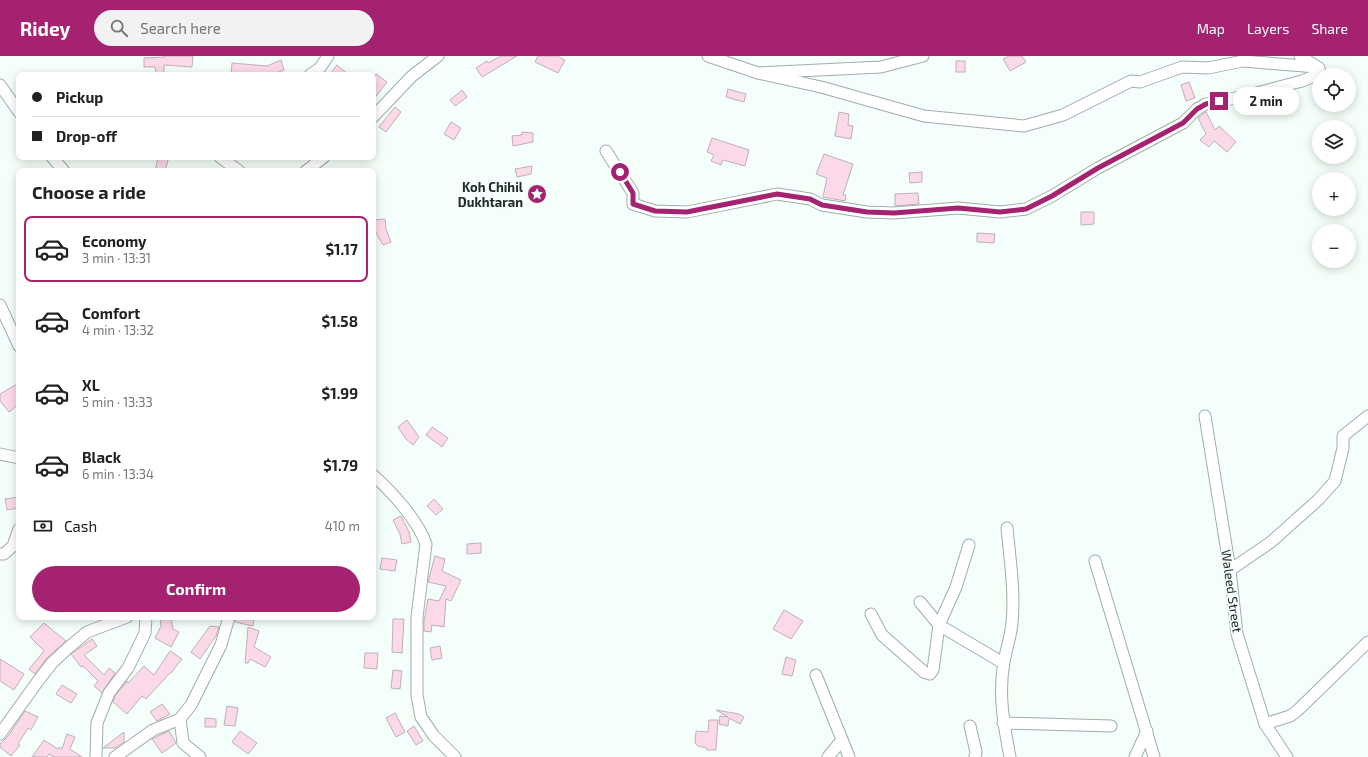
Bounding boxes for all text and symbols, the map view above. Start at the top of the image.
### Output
search box [94,10,374,46]
text: Ridey [20,17,70,40]
icon: search [108,17,130,39]
text: Search here [140,19,221,37]
text: Map [1197,20,1225,37]
text: Layers [1247,20,1289,37]
text: Share [1311,20,1348,37]
map controls [1312,68,1356,268]
button: locate [1312,68,1356,112]
callout: 2 min [1233,87,1299,115]
text: Pickup [56,88,103,106]
route end [1210,92,1228,110]
text: 2 min [1249,93,1283,109]
button: layers [1312,120,1356,164]
text: Drop-off [56,127,117,145]
route start [611,163,629,181]
button: + [1312,172,1356,216]
place label: Koh Chihil Dukhtaran [458,179,524,210]
text: Choose a ride [32,181,146,203]
place icon: Koh Chihil Dukhtaran [526,183,548,205]
button: − [1312,224,1356,268]
icon: car [34,231,70,267]
text: Economy [82,232,147,250]
text: $1.17 [325,240,358,258]
text: 3 min · 13:31 [82,250,151,266]
icon: car [34,303,70,339]
text: Comfort [82,304,140,322]
text: $1.58 [322,312,358,330]
text: 4 min · 13:32 [82,322,154,338]
icon: car [34,375,70,411]
text: XL [82,376,100,394]
text: $1.99 [321,384,358,402]
text: 5 min · 13:33 [82,394,153,410]
icon: car [34,447,70,483]
text: Black [82,448,121,466]
text: $1.79 [323,456,358,474]
text: 6 min · 13:34 [82,466,154,482]
icon: cash [32,515,54,537]
text: Cash [64,517,97,535]
text: 410 m [325,518,360,534]
street label: Waleed Street [1218,548,1246,634]
button: Confirm [32,566,360,612]

